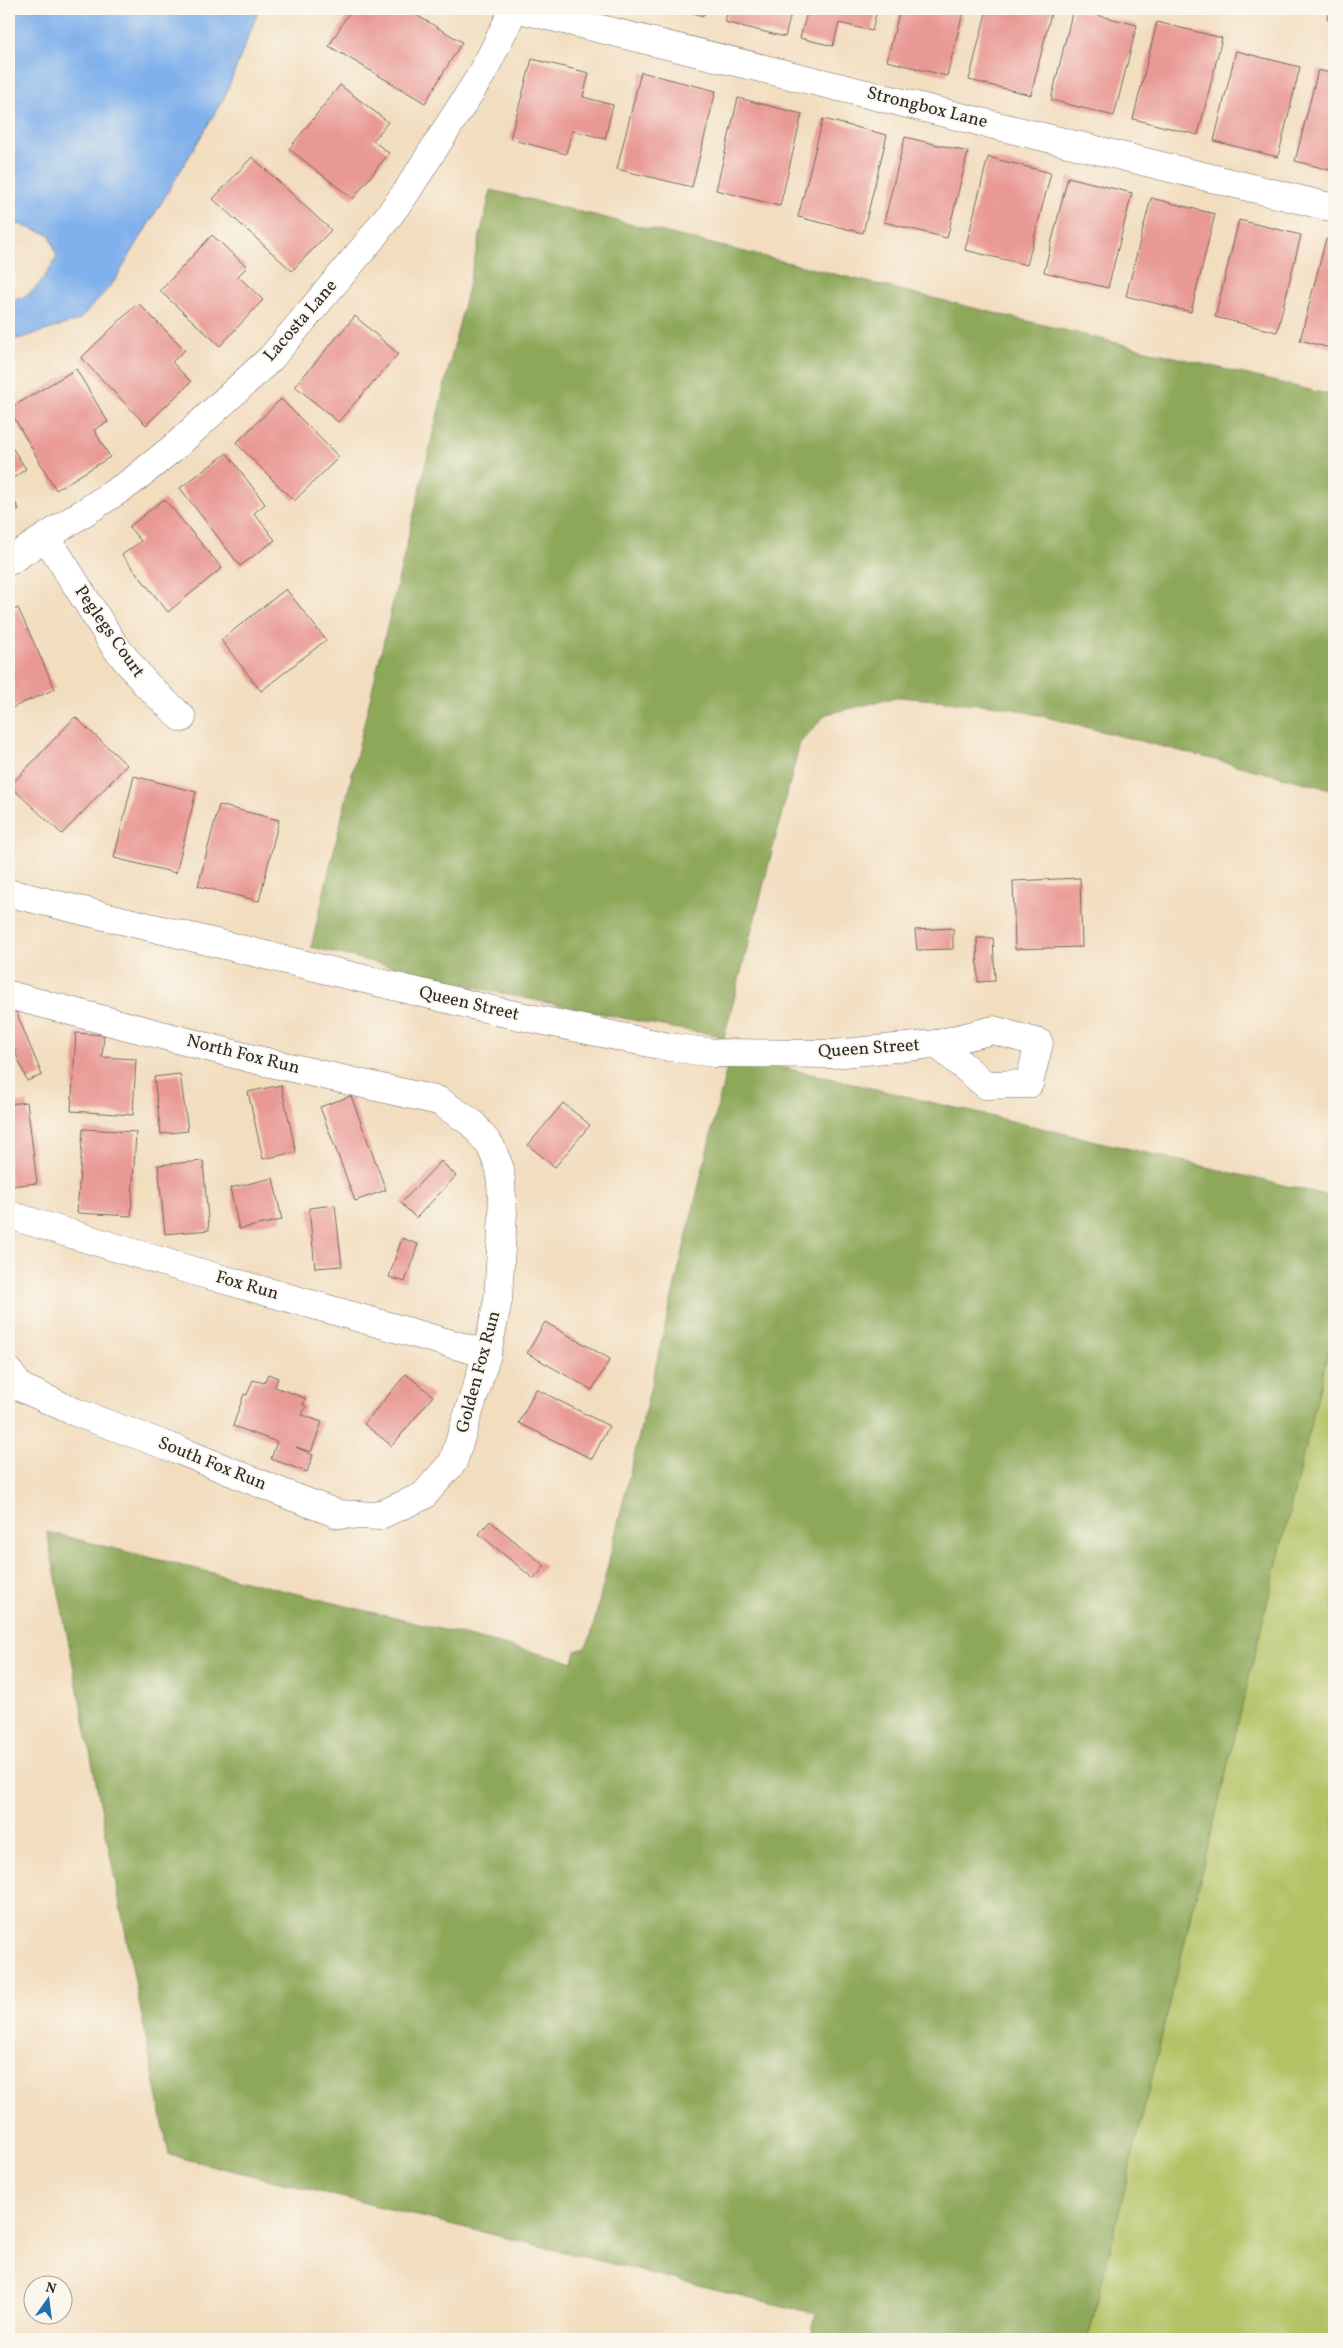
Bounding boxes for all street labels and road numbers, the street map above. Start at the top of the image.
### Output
street label: Strongbox Lane [864,81,990,135]
street label: Lacosta Lane [258,274,344,368]
street label: Peglegs Court [68,581,150,683]
street label: Queen Street [417,980,521,1028]
street label: North Fox Run [184,1029,302,1081]
street label: Queen Street [817,1033,921,1065]
street label: Fox Run [213,1265,282,1307]
street label: Golden Fox Run [451,1308,507,1436]
street label: South Fox Run [154,1431,270,1497]

